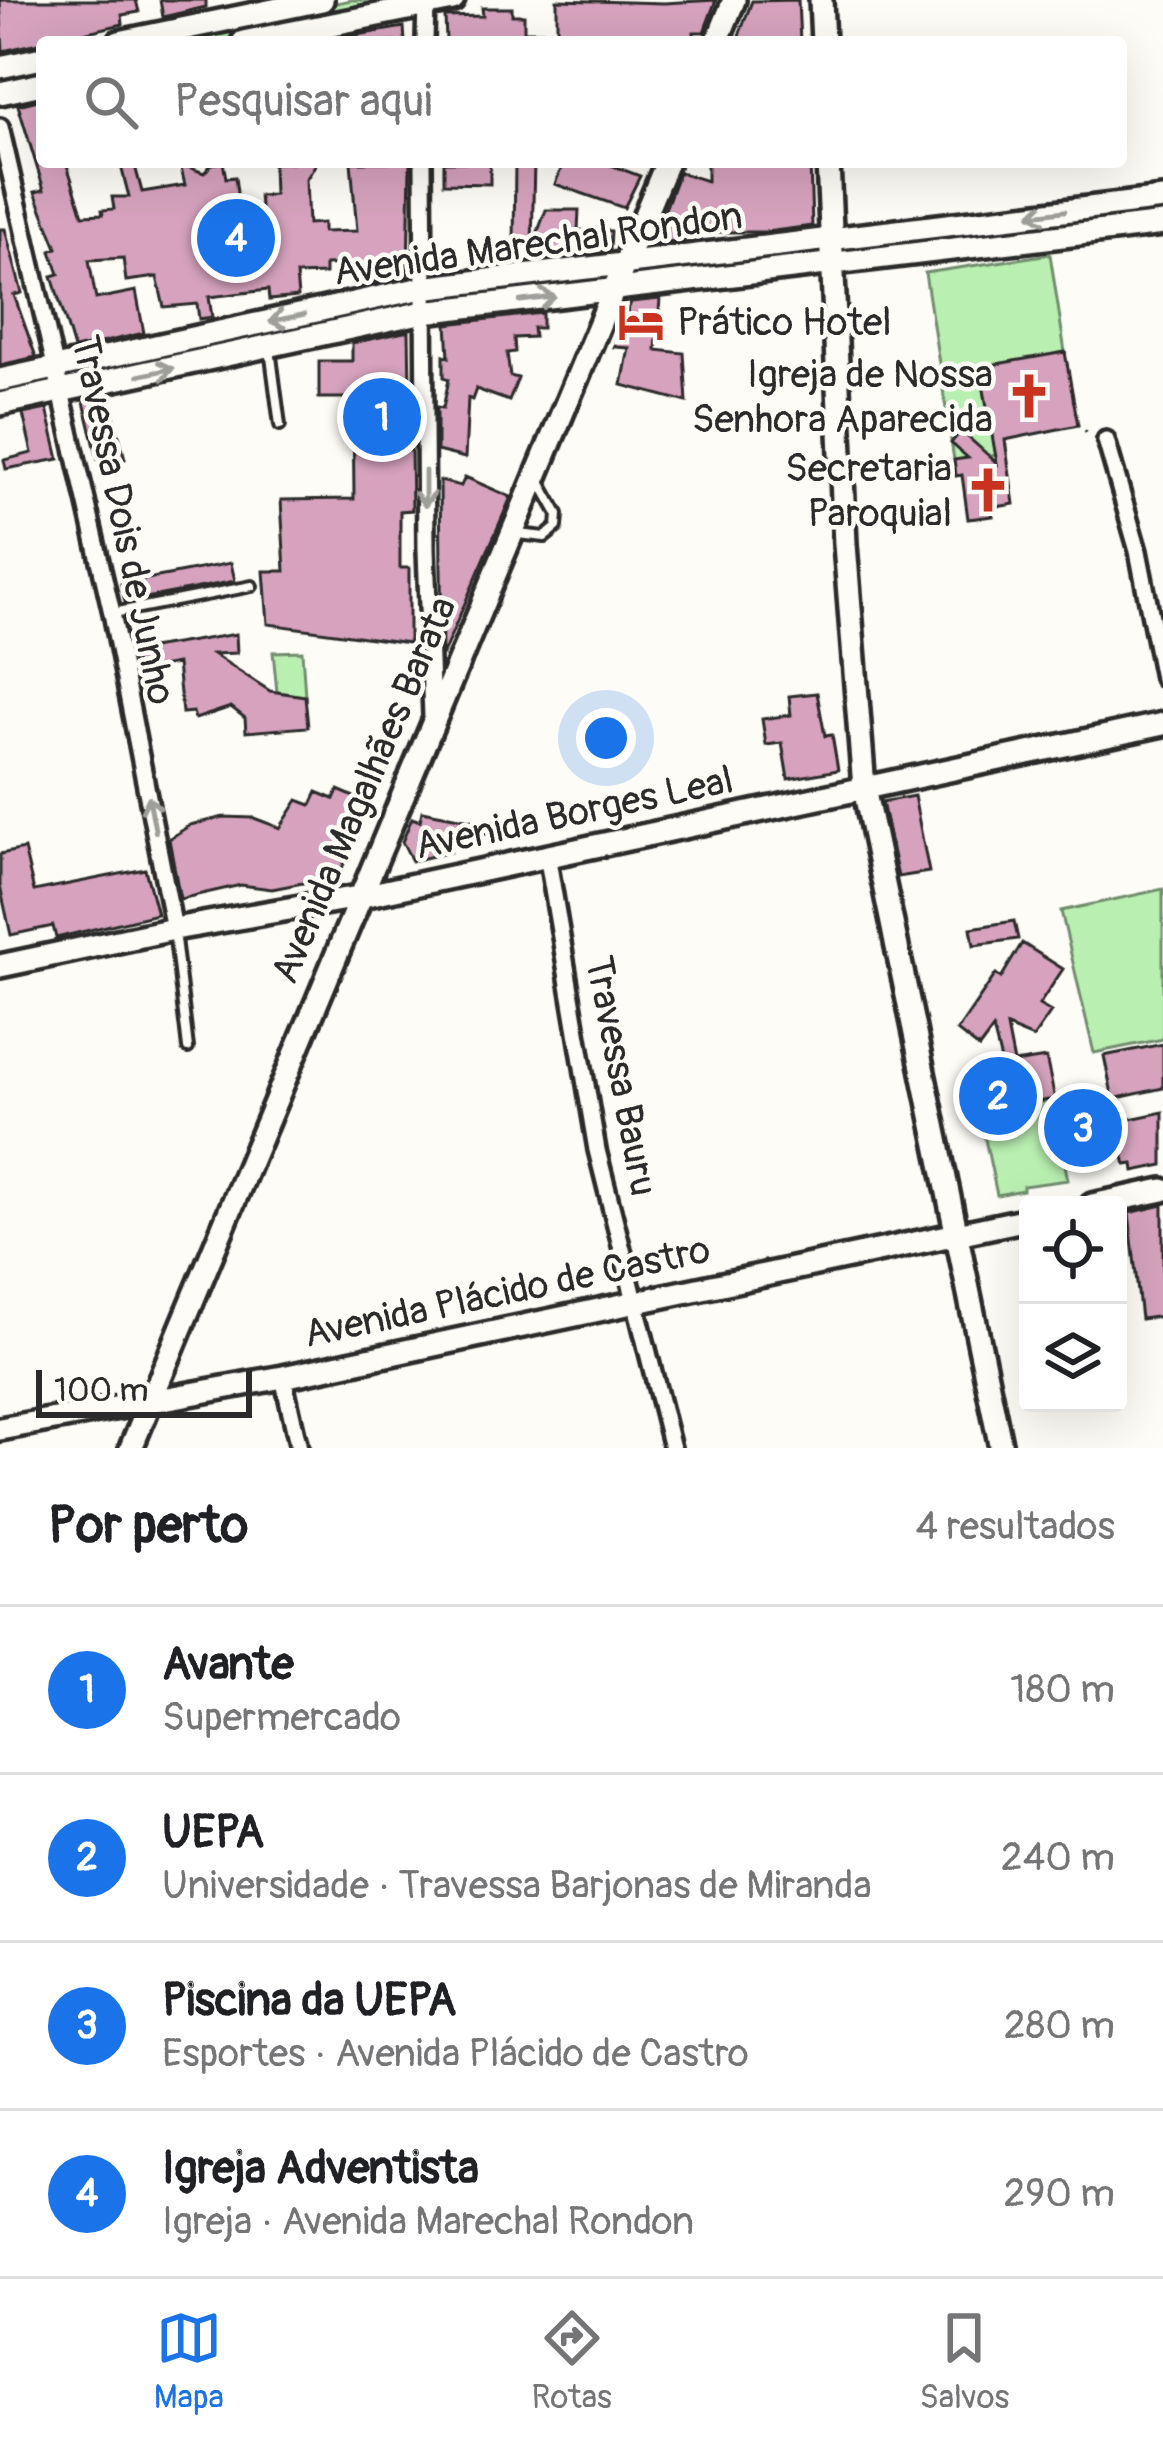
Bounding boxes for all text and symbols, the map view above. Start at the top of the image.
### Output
search box [36,36,1127,168]
icon: search [78,69,144,135]
text: Pesquisar aqui [174,74,432,130]
street label: Avenida Marechal Rondon [330,191,746,297]
pin: 4 [197,193,275,283]
one-way arrow [1028,203,1067,225]
one-way arrow [518,287,557,309]
hotel icon: Prático Hotel [616,297,666,347]
place label: Prático Hotel [677,298,892,347]
one-way arrow [268,307,306,330]
street label: Travessa Dois de Junho [60,331,186,709]
place label: Igreja de Nossa Senhora Aparecida [692,350,993,444]
one-way arrow [136,359,174,382]
church icon: Igreja de Nossa Senhora Aparecida [1004,371,1054,421]
pin: 1 [343,372,421,462]
place label: Secretaria Paroquial [785,444,952,538]
church icon: Secretaria Paroquial [963,465,1013,515]
one-way arrow [414,469,436,508]
street label: Avenida Magalhães Barata [260,589,468,991]
your location [576,708,636,768]
street label: Avenida Borges Leal [410,755,738,871]
one-way arrow [140,795,162,834]
street label: Travessa Bauru [574,952,668,1200]
pin: 2 [959,1051,1037,1141]
pin: 3 [1044,1083,1122,1173]
map controls [1019,1196,1127,1412]
button: locate [1019,1196,1127,1304]
street label: Avenida Plácido de Castro [300,1225,714,1359]
button: layers [1019,1304,1127,1412]
scale bar [36,1364,252,1417]
text: 100 m [54,1370,148,1411]
text: Por perto [48,1494,248,1558]
text: 4 resultados [915,1502,1115,1551]
text: Avante [162,1637,294,1693]
text: 1 [79,1665,95,1714]
text: 180 m [1010,1665,1115,1714]
text: Supermercado [162,1693,401,1742]
text: UEPA [162,1805,264,1861]
text: 2 [76,1833,98,1882]
text: 240 m [1001,1833,1115,1882]
text: Universidade · Travessa Barjonas de Miranda [162,1861,872,1910]
text: Piscina da UEPA [162,1973,457,2029]
text: 3 [76,2001,98,2050]
text: 280 m [1004,2001,1115,2050]
text: Esportes · Avenida Plácido de Castro [162,2029,749,2078]
text: Igreja Adventista [162,2141,479,2197]
text: 4 [76,2169,98,2218]
text: 290 m [1003,2169,1115,2218]
text: Igreja · Avenida Marechal Rondon [162,2197,694,2246]
tab: Mapa [154,2305,224,2418]
tab: Rotas [532,2305,612,2418]
tab: Salvos [919,2305,1009,2418]

